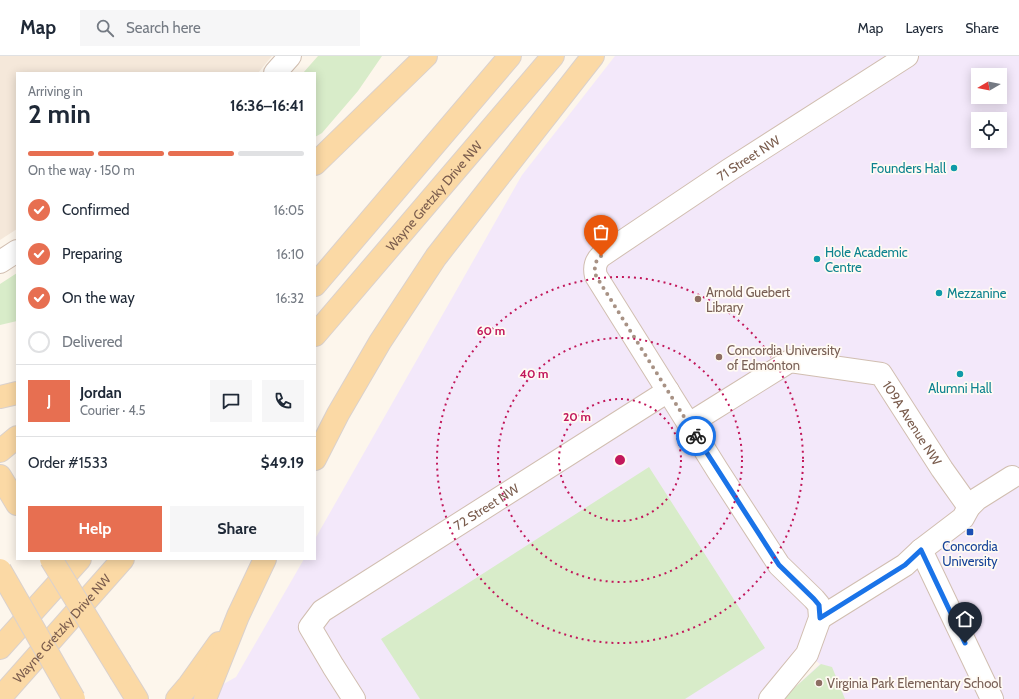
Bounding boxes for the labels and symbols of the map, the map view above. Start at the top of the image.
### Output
north arrow [971,68,1007,104]
street label: 71 Street NW [714,131,783,184]
street label: Wayne Gretzky Drive NW [382,137,486,254]
place label: Founders Hall [871,160,946,176]
marker: Founders Hall [949,163,959,173]
pin [584,215,618,256]
place label: Hole Academic Centre [825,244,908,275]
marker: Hole Academic Centre [812,254,822,264]
place label: Arnold Guebert Library [706,284,791,315]
place label: Mezzanine [947,285,1007,301]
marker: Mezzanine [934,288,944,298]
marker: Arnold Guebert Library [693,294,703,304]
text: 60 m [477,323,505,338]
place label: Concordia University of Edmonton [727,342,841,373]
marker: Concordia University of Edmonton [714,352,724,362]
text: 40 m [519,366,549,381]
marker: Alumni Hall [955,369,965,379]
street label: 109A Avenue NW [879,378,946,469]
place label: Alumni Hall [928,380,992,396]
text: 20 m [563,409,591,424]
courier [676,416,716,456]
centre of rings [613,453,627,467]
street label: 72 Street NW [451,480,522,533]
marker: Concordia University [965,527,975,537]
place label: Concordia University [942,538,998,569]
street label: Wayne Gretzky Drive NW [9,570,114,686]
pin [948,602,982,643]
place label: Virginia Park Elementary School [827,675,1002,691]
marker: Virginia Park Elementary School [814,678,824,688]

